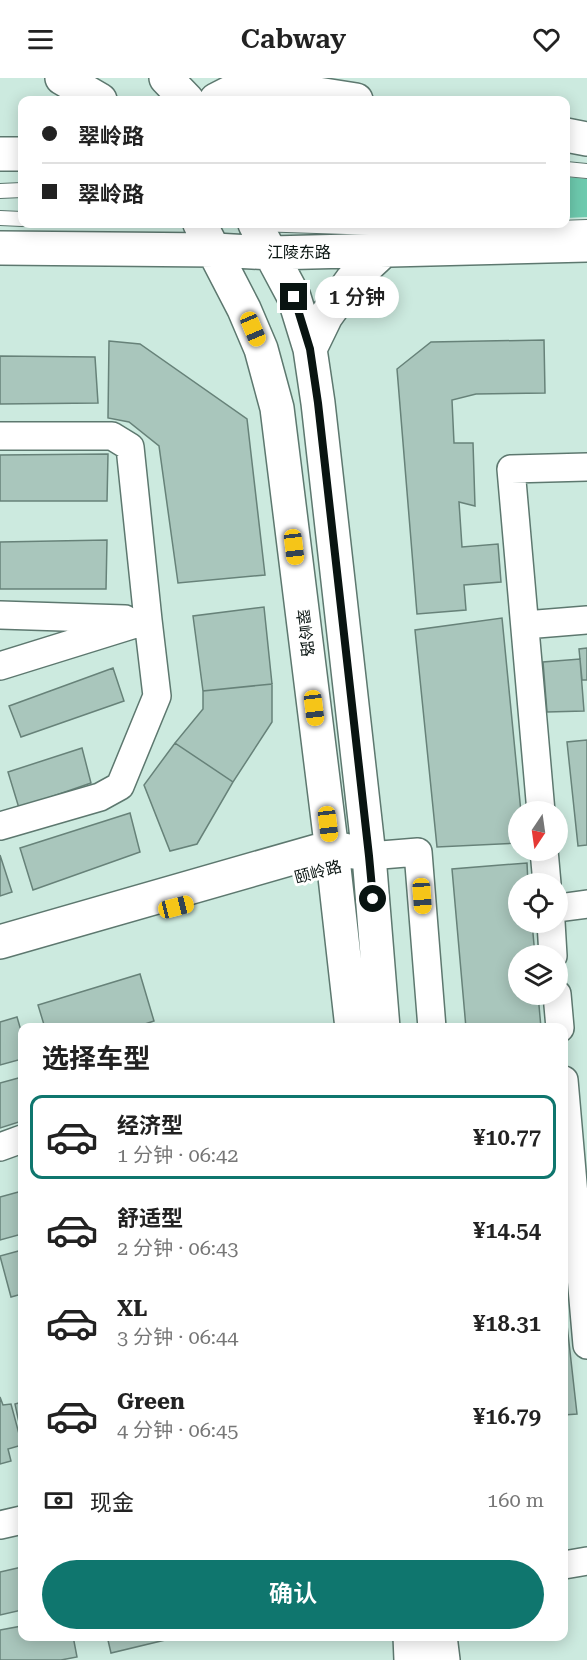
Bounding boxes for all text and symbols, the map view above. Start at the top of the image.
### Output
icon: menu [24,23,57,56]
text: Cabway [241,23,346,55]
icon: heart [530,23,563,56]
text: 翠岭路 [78,124,144,149]
text: 翠岭路 [78,182,144,207]
street label: 江陵东路 [267,243,331,262]
callout: 1 分钟 [315,276,399,318]
route end [280,283,307,310]
text: 1 分钟 [329,285,385,309]
car [238,309,268,349]
car [283,528,305,566]
street label: 翠岭路 [293,608,317,658]
car [303,689,325,727]
north arrow [508,801,568,861]
map controls [508,801,568,1005]
car [317,805,339,843]
street label: 颐岭路 [292,857,344,887]
button: locate [508,873,568,933]
car [412,877,432,915]
route start [359,885,386,912]
car [156,894,196,920]
button: layers [508,945,568,1005]
text: 选择车型 [42,1043,150,1075]
icon: car [45,1110,99,1164]
text: 经济型 [117,1113,183,1138]
text: ¥10.77 [473,1125,541,1150]
text: 1 分钟 · 06:42 [117,1143,238,1167]
icon: car [45,1203,99,1257]
text: 舒适型 [117,1206,183,1231]
text: ¥14.54 [473,1218,541,1243]
text: 2 分钟 · 06:43 [117,1236,238,1260]
icon: car [45,1296,99,1350]
text: XL [117,1296,147,1321]
text: ¥18.31 [473,1311,541,1336]
text: 3 分钟 · 06:44 [117,1325,238,1349]
icon: car [45,1389,99,1443]
text: Green [117,1389,185,1414]
text: ¥16.79 [473,1404,541,1429]
text: 4 分钟 · 06:45 [117,1418,238,1442]
icon: cash [42,1484,75,1517]
text: 160 m [487,1488,544,1512]
text: 现金 [90,1490,134,1515]
button: 确认 [42,1560,544,1629]

